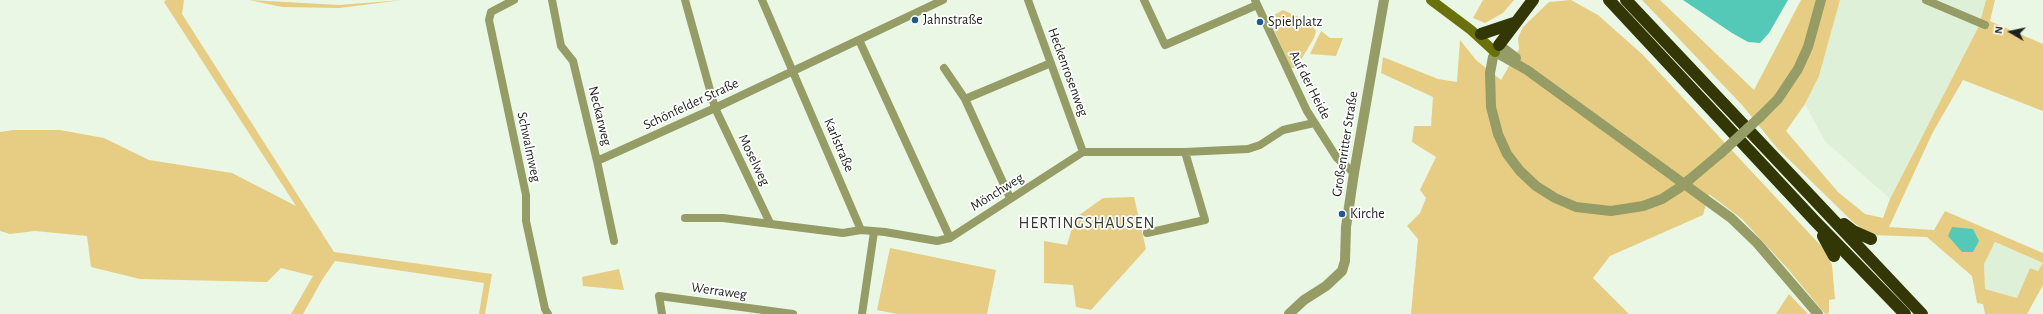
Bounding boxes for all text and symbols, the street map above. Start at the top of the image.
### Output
place label: Jahnstraße [923,12,983,28]
north arrow [1991,12,2031,52]
place label: Spielplatz [1268,14,1322,30]
marker: Jahnstraße [910,15,920,25]
marker: Spielplatz [1255,17,1265,27]
street label: Heckenrosenweg [1044,25,1092,119]
text: N [1993,25,2005,35]
street label: Auf der Heide [1286,48,1334,122]
street label: Schönfelder Straße [641,75,741,133]
street label: Neckarweg [585,85,615,147]
street label: Großenritter Straße [1328,90,1362,198]
street label: Schwalmweg [513,110,545,184]
street label: Karlstraße [820,116,858,174]
street label: Moselweg [734,132,774,188]
street label: Mönchweg [967,169,1027,215]
place label: Kirche [1350,206,1385,222]
marker: Kirche [1337,209,1347,219]
district label: HERTINGSHAUSEN [1018,213,1156,233]
street label: Werraweg [690,279,748,303]

